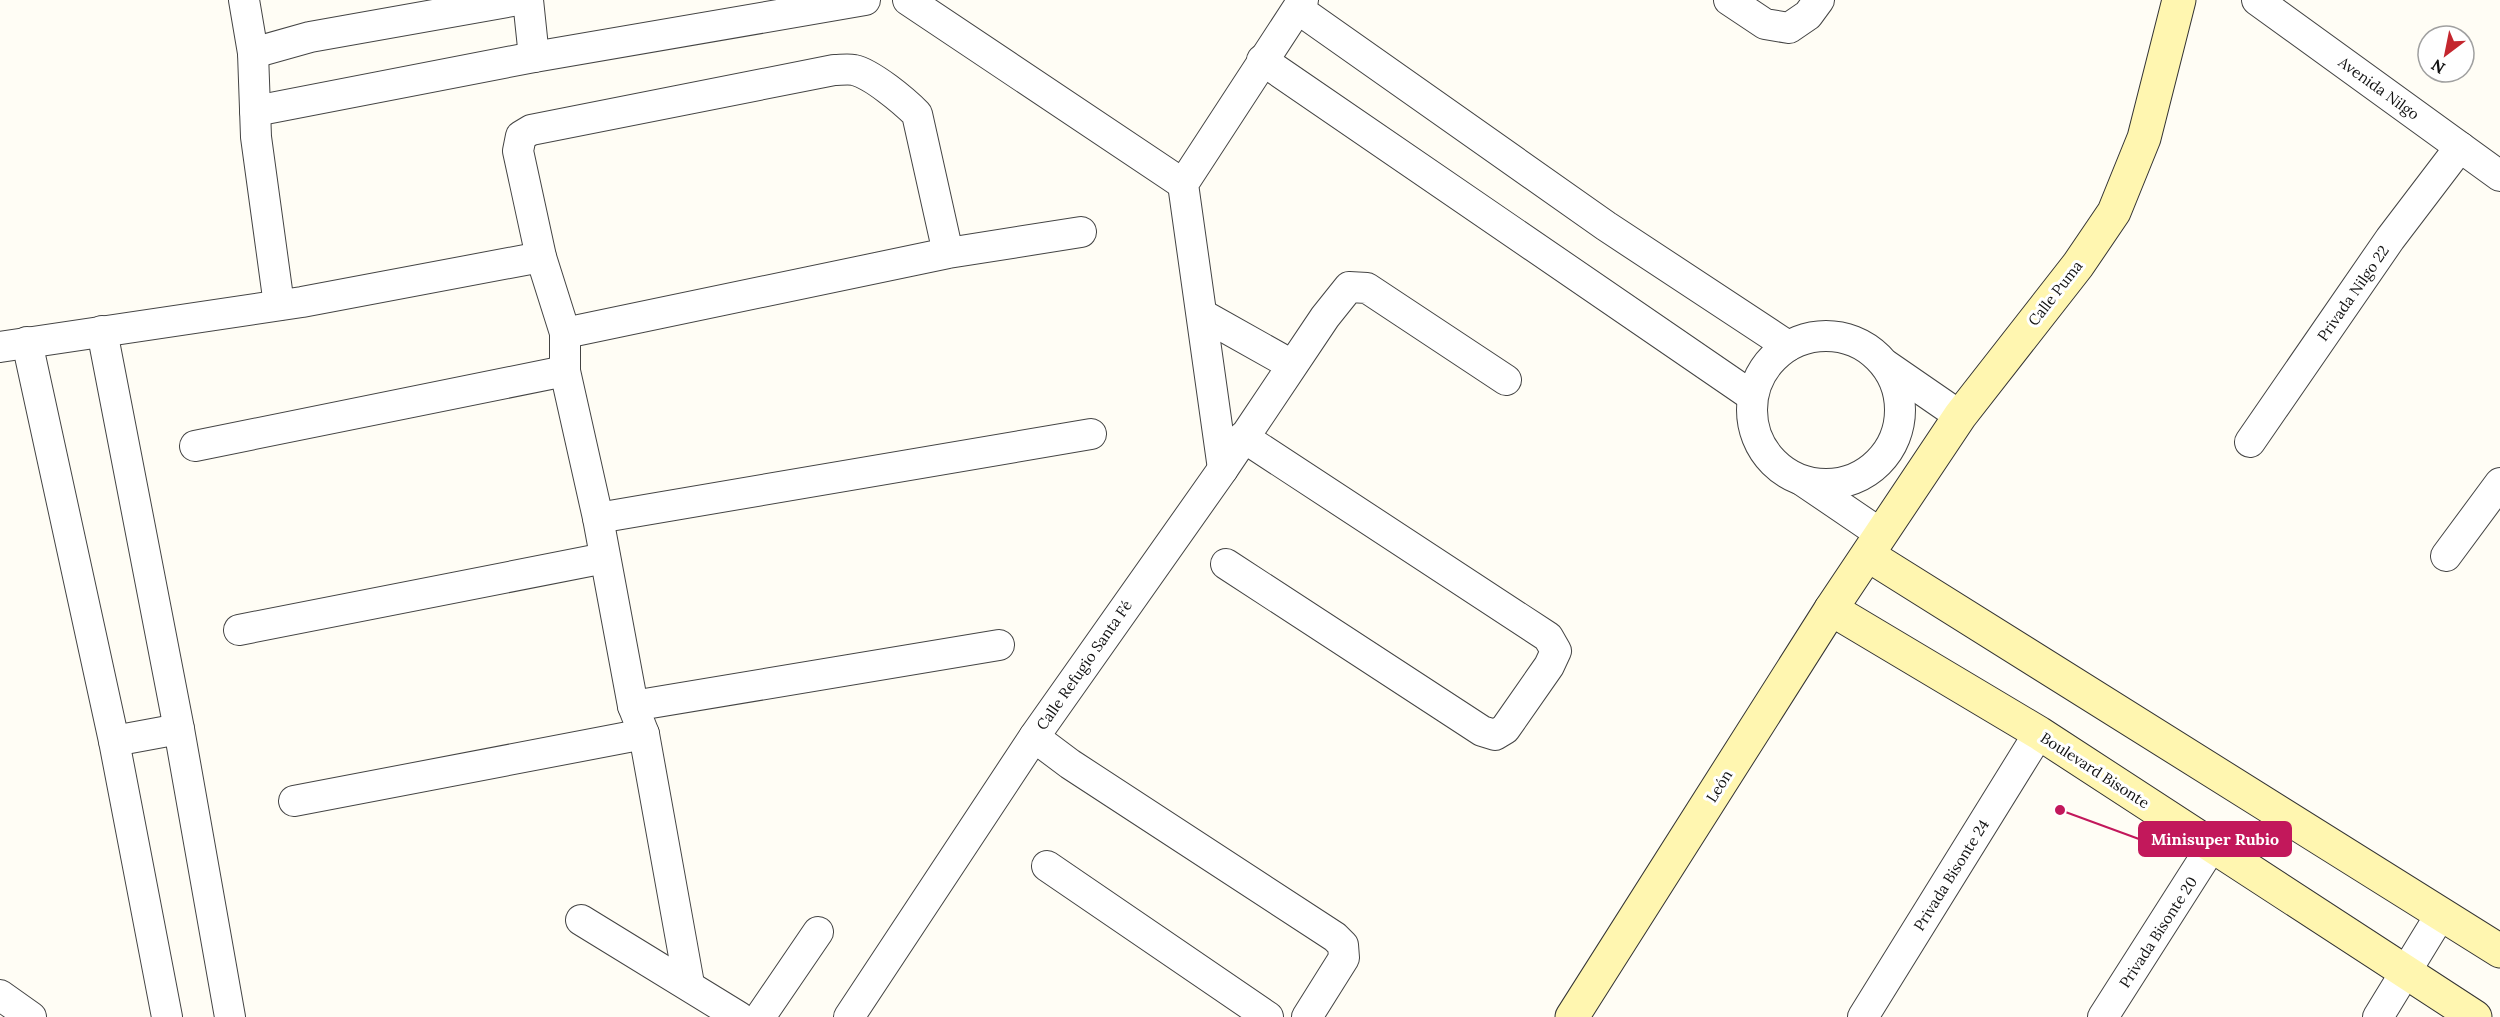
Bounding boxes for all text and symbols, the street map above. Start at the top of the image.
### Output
north arrow [2416,24,2476,84]
street label: Avenida Nilgo [2334,52,2423,124]
text: N [2428,55,2449,78]
street label: Privada Nilgo 22 [2313,242,2393,344]
street label: Calle Puma [2024,256,2087,329]
street label: Calle Refugio Santa Fé [1032,596,1136,734]
street label: Boulevard Bisonte [2037,728,2153,812]
street label: León [1702,766,1736,806]
street label: Privada Bisonte 24 [1909,816,1993,934]
callout: Minisuper Rubio [2139,822,2291,856]
text: Minisuper Rubio [2151,829,2279,849]
street label: Privada Bisonte 20 [2115,873,2201,991]

